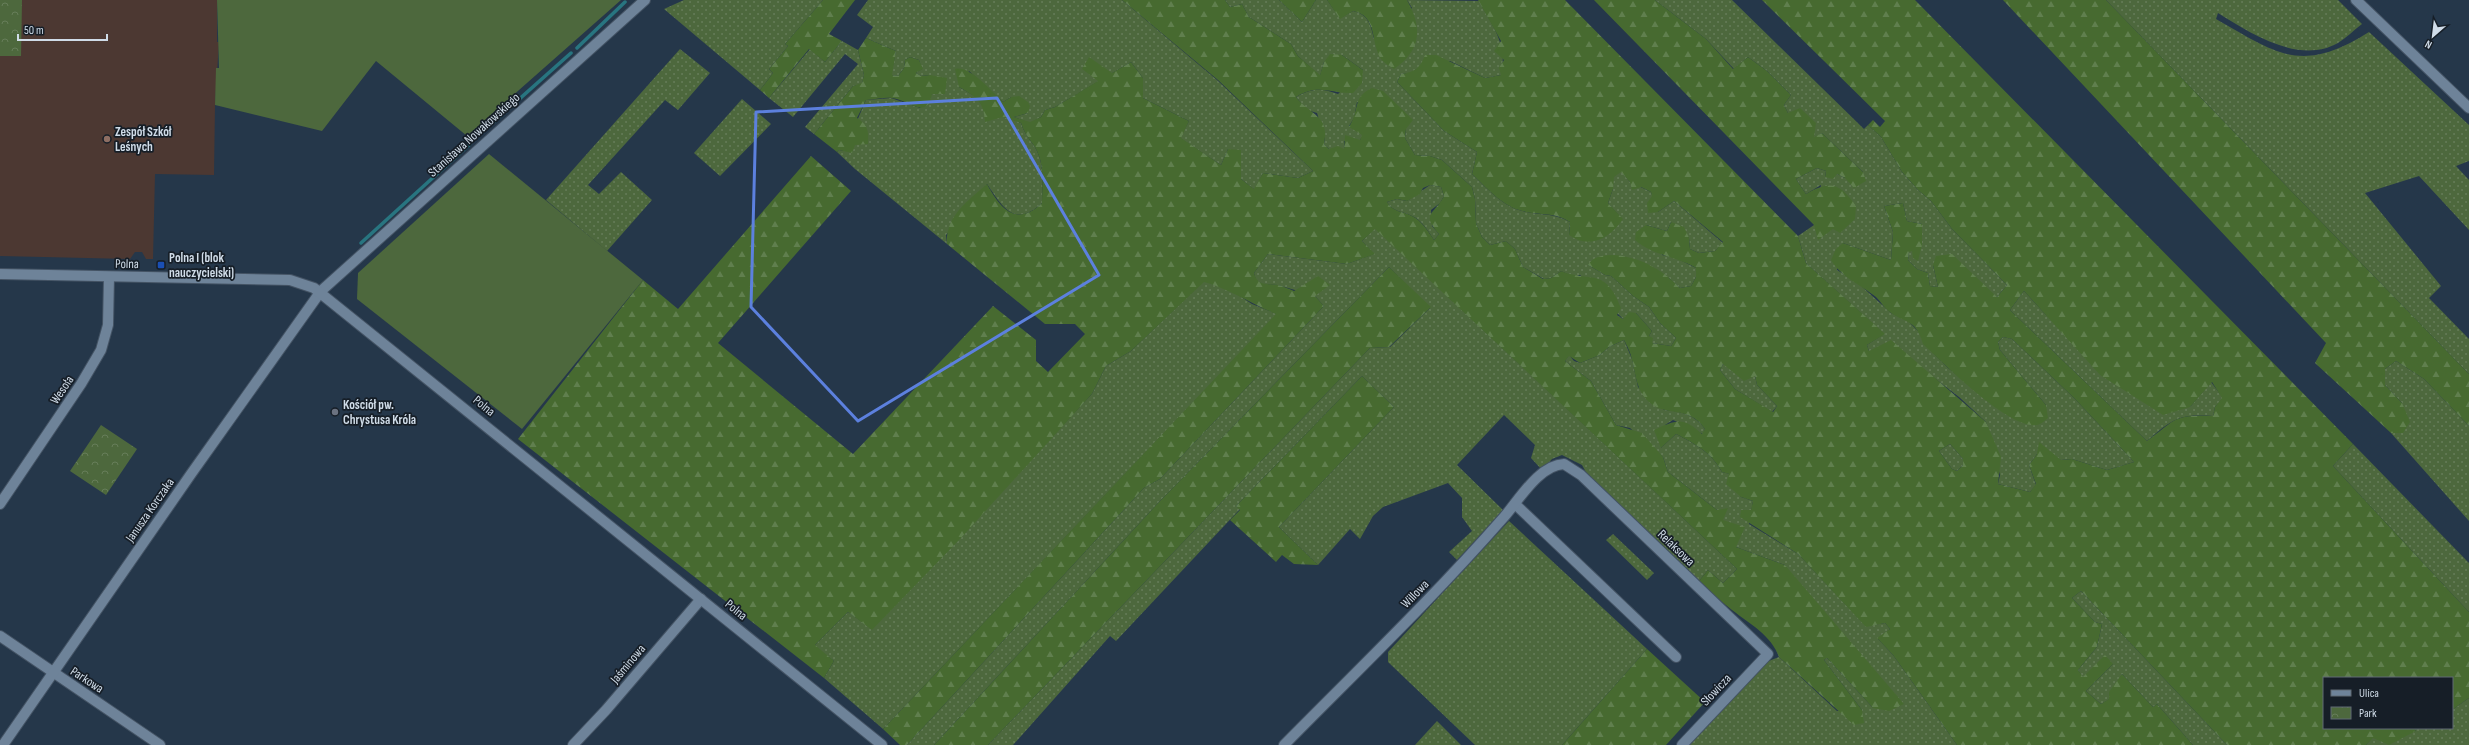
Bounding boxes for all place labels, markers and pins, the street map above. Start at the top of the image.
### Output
place label: Zespół Szkół Leśnych [115,124,172,155]
marker: Zespół Szkół Leśnych [102,134,112,144]
place label: Polna I (blok nauczycielski) [169,250,234,281]
marker: Polna I (blok nauczycielski) [156,260,166,270]
place label: Kościół pw. Chrystusa Króla [343,397,416,428]
marker: Kościół pw. Chrystusa Króla [330,407,340,417]

